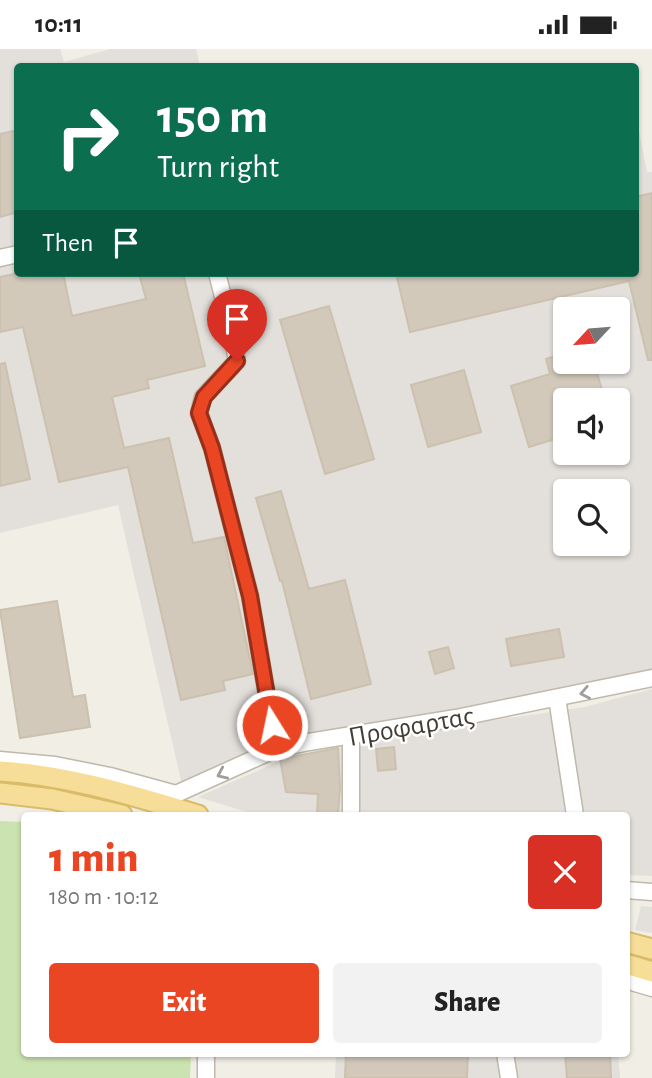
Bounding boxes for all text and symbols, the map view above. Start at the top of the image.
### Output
text: 10:11 [35,11,83,37]
icon: right [42,91,133,182]
text: 150 m [157,93,268,142]
text: Turn right [157,151,279,183]
icon: arrive [107,224,145,262]
text: Then [42,230,93,256]
pin [207,289,267,361]
north arrow [553,297,630,375]
map controls [553,297,630,556]
icon: arrive [218,300,256,338]
button: sound [553,388,630,465]
button: search [553,479,630,556]
one-way arrow [579,684,591,699]
position arrow [235,688,309,762]
street label: Προφαρτας [346,702,477,752]
one-way arrow [216,766,229,780]
button: close [528,835,602,909]
text: 1 min [49,837,138,879]
text: 180 m · 10:12 [49,886,159,909]
button: Exit [49,963,319,1043]
button: Share [333,963,602,1043]

